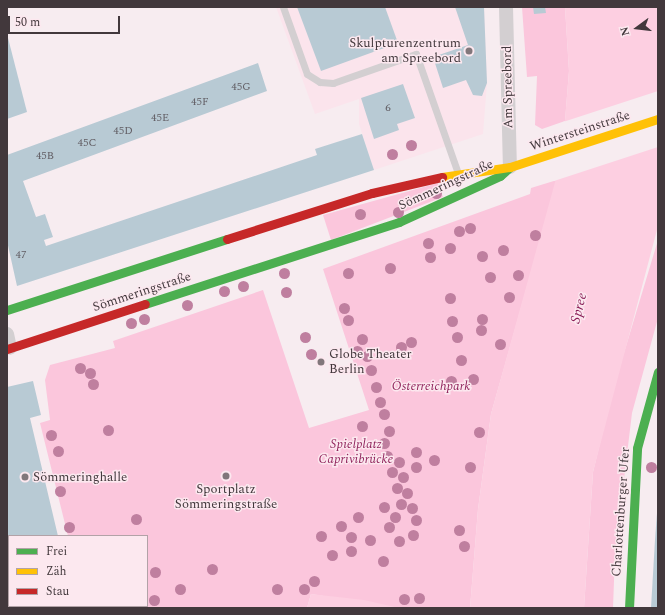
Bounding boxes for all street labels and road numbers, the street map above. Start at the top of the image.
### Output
street label: Am Spreebord [499,45,517,129]
street label: Wintersteinstraße [528,107,632,155]
street label: Sömmeringstraße [396,156,496,214]
street label: Sömmeringstraße [91,269,193,315]
street label: Charlottenburger Ufer [609,447,633,577]

